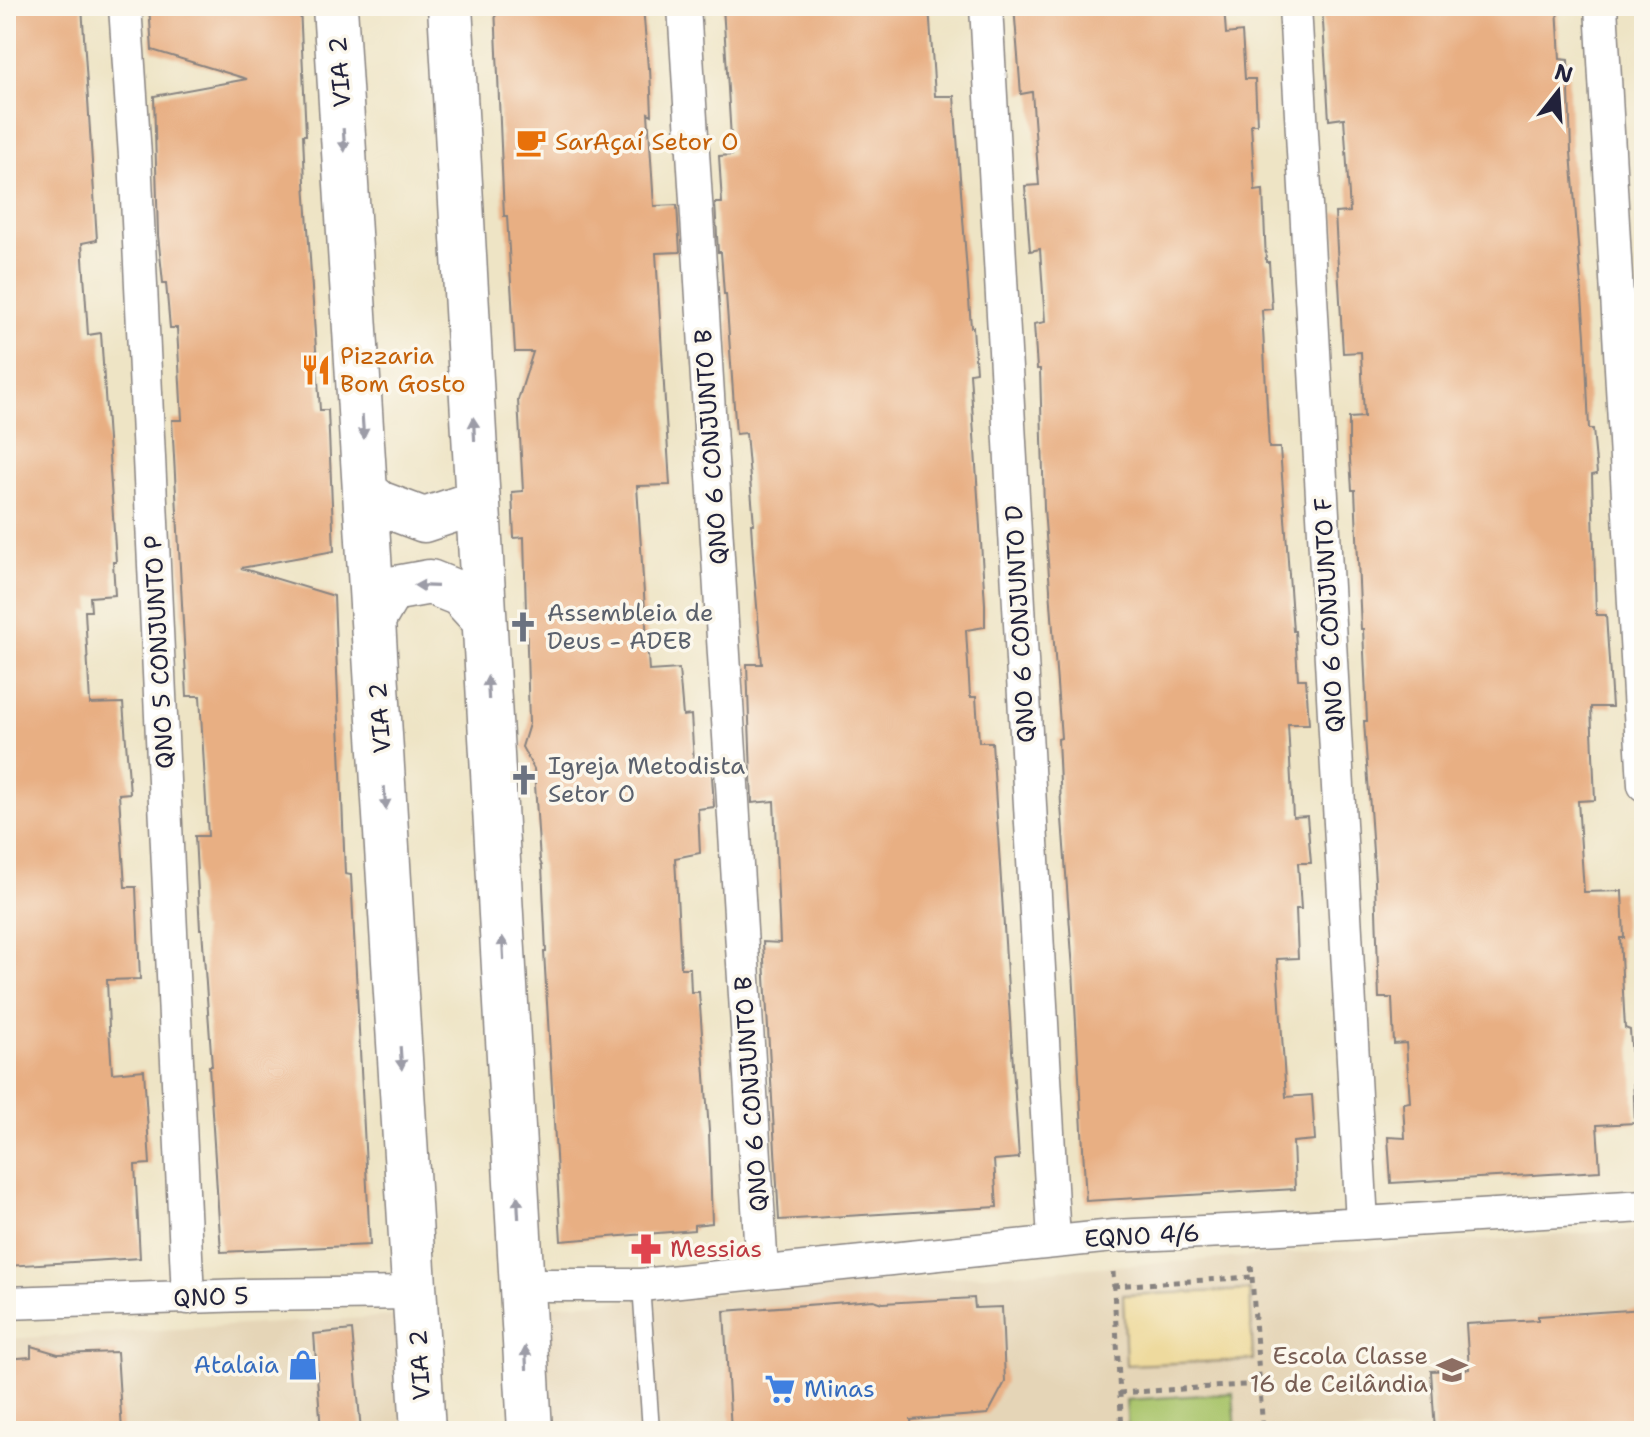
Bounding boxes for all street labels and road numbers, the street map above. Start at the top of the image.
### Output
street label: VIA 2 [322,36,358,108]
street label: QNO 6 CONJUNTO B [687,328,735,566]
street label: QNO 6 CONJUNTO F [1307,496,1351,734]
street label: QNO 6 CONJUNTO D [998,504,1042,744]
street label: QNO 5 CONJUNTO P [137,534,181,770]
street label: VIA 2 [362,682,398,754]
street label: QNO 6 CONJUNTO B [727,975,775,1213]
street label: EQNO 4/6 [1083,1217,1201,1255]
street label: QNO 5 [173,1280,249,1314]
street label: VIA 2 [402,1329,438,1401]

